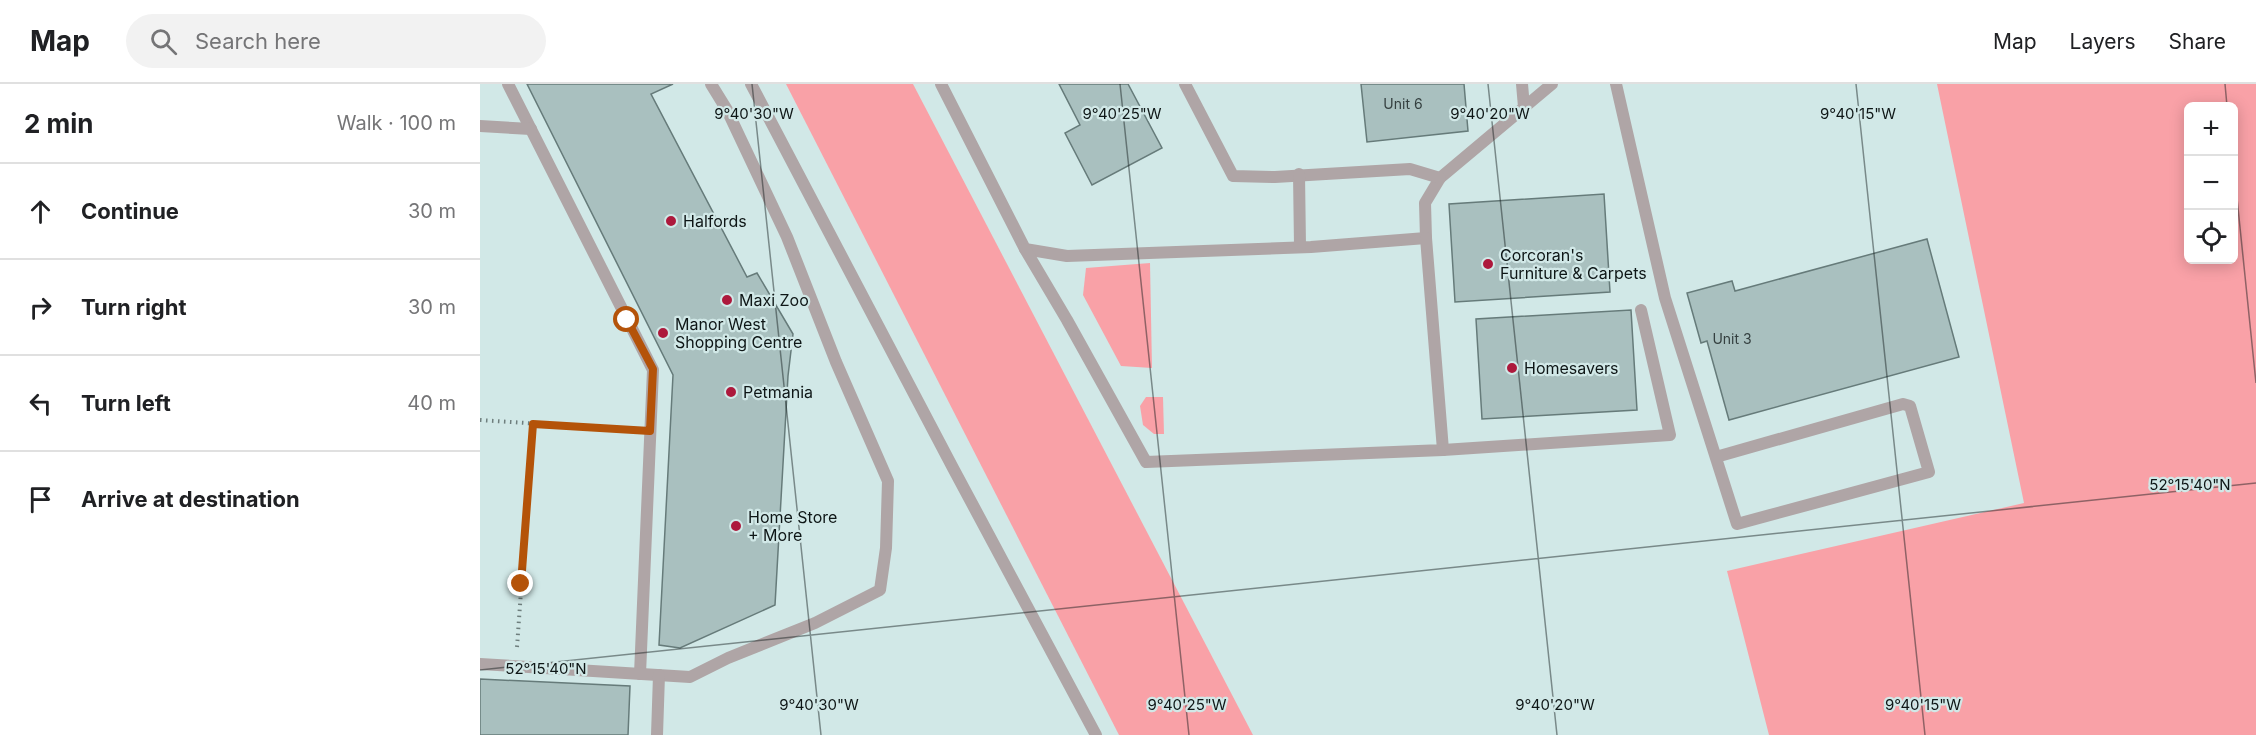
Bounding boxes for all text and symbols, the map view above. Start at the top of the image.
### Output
search box [126,14,546,68]
text: Map [30,24,90,58]
icon: search [147,25,180,58]
text: Search here [195,28,321,54]
text: Map [1993,29,2037,54]
text: Layers [2070,29,2136,54]
text: Share [2169,29,2226,54]
house number: Unit 6 [1383,95,1423,112]
map controls [2184,102,2238,264]
button: + [2184,102,2238,156]
text: 9°40'30"W [714,104,794,123]
text: 9°40'25"W [1082,104,1162,123]
text: 9°40'20"W [1450,104,1530,123]
text: 9°40'15"W [1820,104,1896,123]
text: 2 min [24,108,94,139]
text: Walk · 100 m [337,111,456,135]
button: − [2184,156,2238,210]
icon: ahead [24,195,57,228]
text: Continue [81,198,179,224]
text: 30 m [408,199,456,223]
button: locate [2184,210,2238,264]
place label: Halfords [683,211,747,231]
marker: Halfords [664,214,678,228]
place label: Corcoran's Furniture & Carpets [1500,245,1647,283]
marker: Corcoran's Furniture & Carpets [1481,257,1495,271]
place label: Maxi Zoo [739,290,809,310]
icon: right [24,291,57,324]
marker: Maxi Zoo [720,293,734,307]
text: Turn right [81,294,187,320]
text: 30 m [408,295,456,319]
route start [613,306,639,332]
place label: Manor West Shopping Centre [675,314,802,352]
marker: Manor West Shopping Centre [656,326,670,340]
house number: Unit 3 [1712,330,1752,347]
place label: Homesavers [1524,358,1619,378]
marker: Homesavers [1505,361,1519,375]
place label: Petmania [743,382,813,402]
marker: Petmania [724,385,738,399]
icon: left [24,387,57,420]
text: Turn left [81,390,171,416]
text: 40 m [407,391,456,415]
text: 52°15'40"N [2149,475,2231,494]
icon: arrive [24,483,57,516]
text: Arrive at destination [81,486,300,512]
place label: Home Store + More [748,507,837,545]
marker: Home Store + More [729,519,743,533]
route end [507,570,533,596]
text: 52°15'40"N [505,659,587,678]
text: 9°40'30"W [779,695,859,714]
text: 9°40'25"W [1147,695,1227,714]
text: 9°40'20"W [1515,695,1595,714]
text: 9°40'15"W [1885,695,1961,714]

